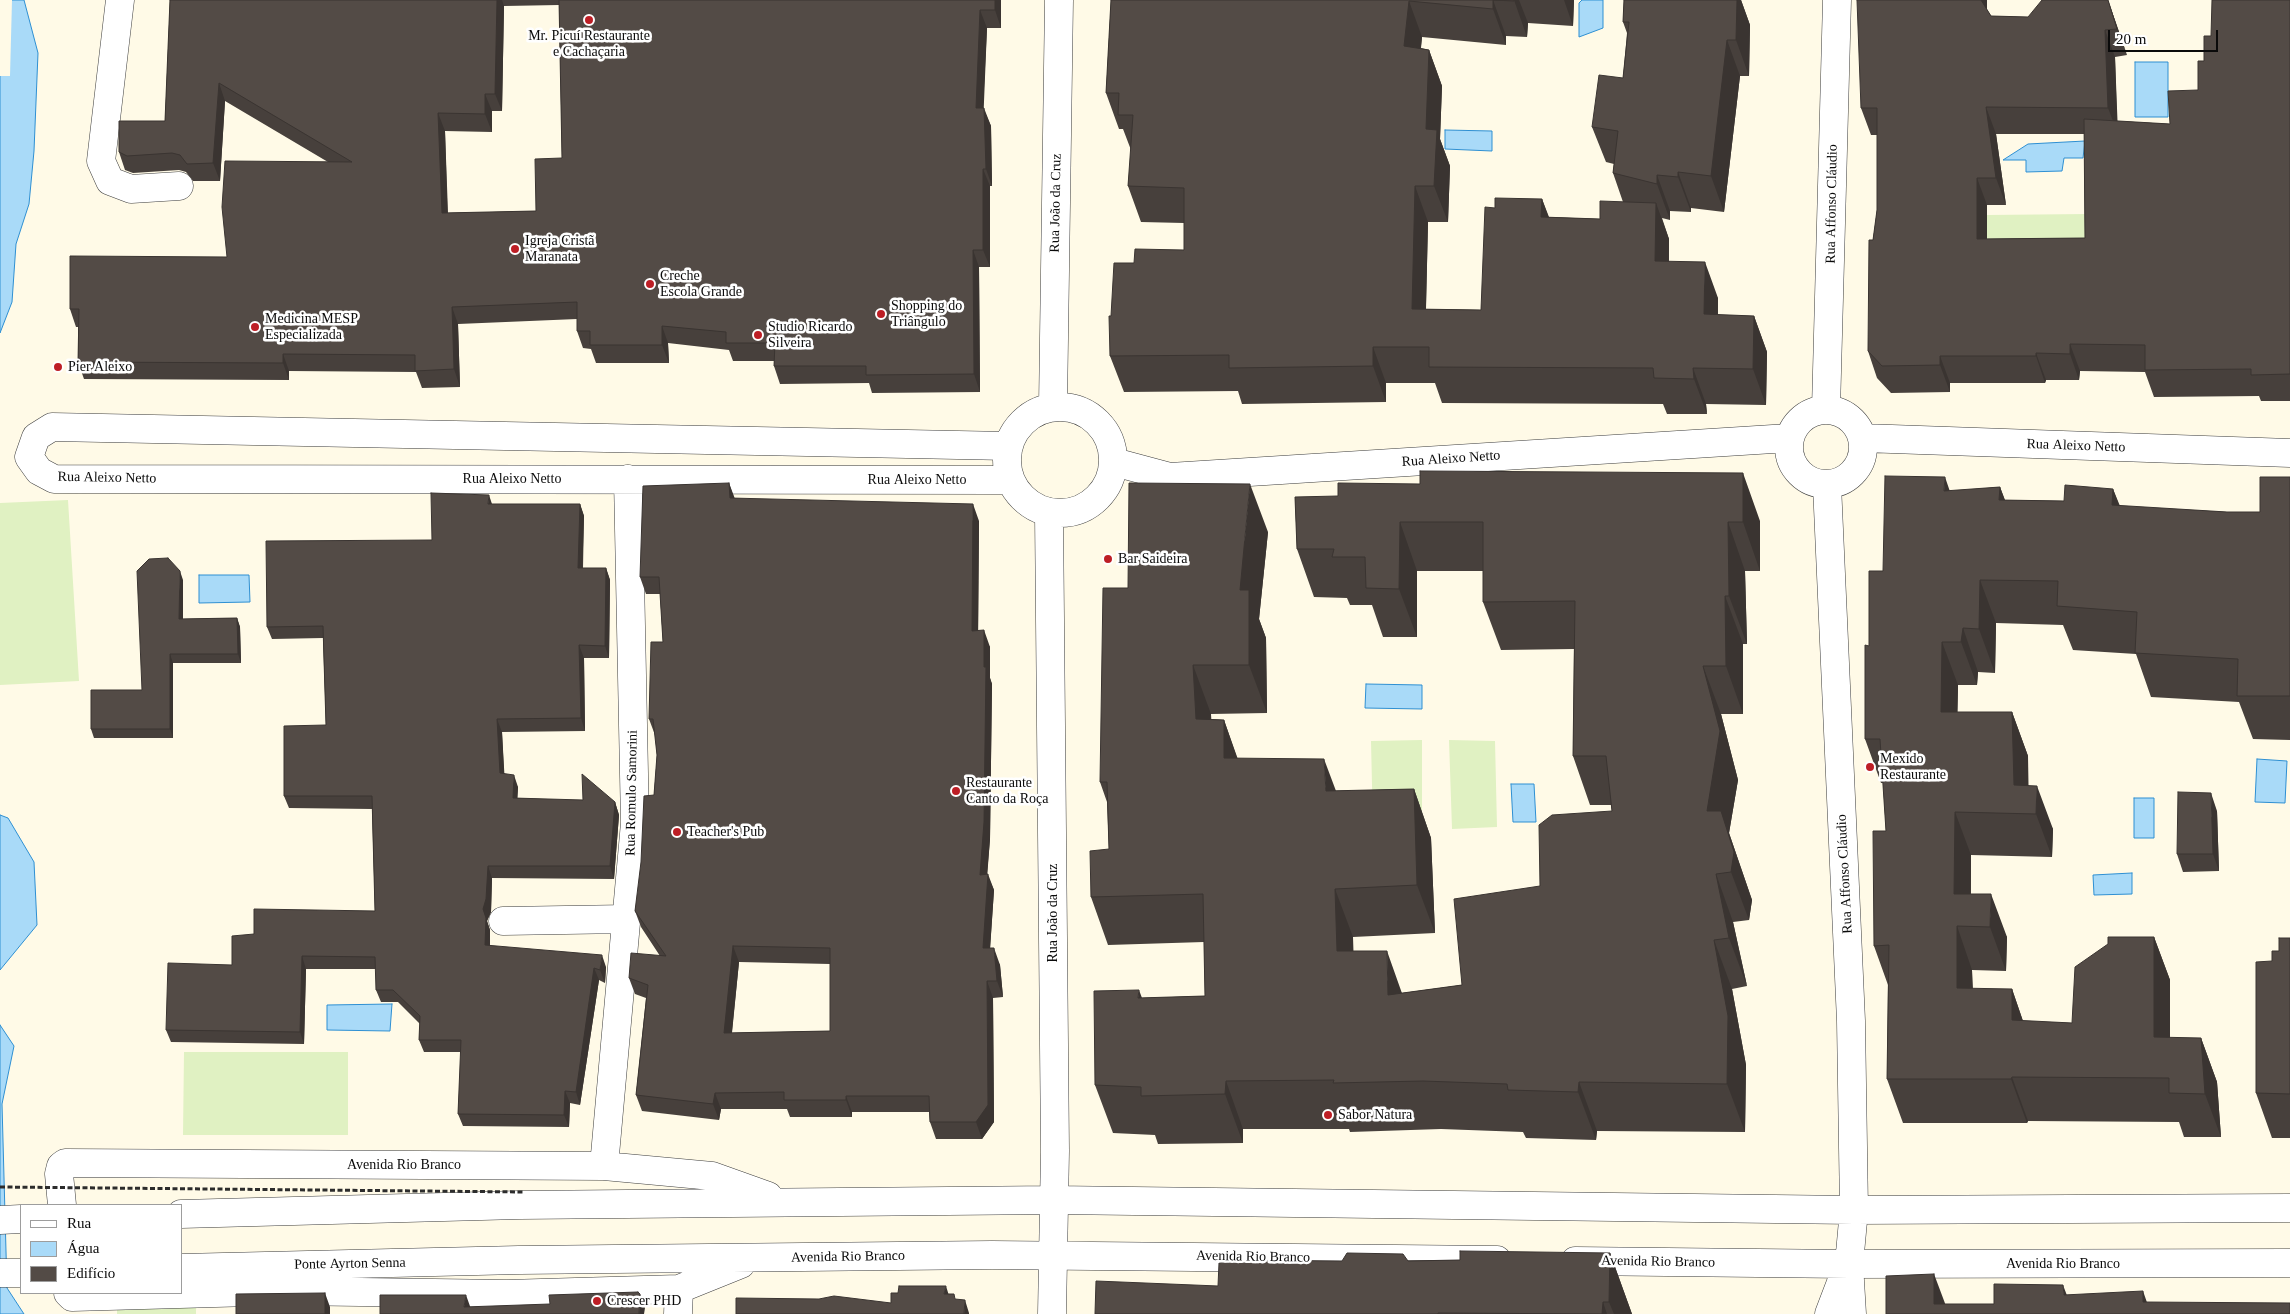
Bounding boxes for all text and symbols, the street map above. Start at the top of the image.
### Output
marker: Mr. Picuí Restaurante e Cachaçaria [583,14,595,26]
scale bar [2110,20,2220,52]
place label: Mr. Picuí Restaurante e Cachaçaria [528,28,650,60]
text: 20 m [2116,31,2146,47]
street label: Rua Affonso Cláudio [1823,144,1841,264]
street label: Rua João da Cruz [1047,153,1065,253]
place label: Igreja Cristã Maranata [525,233,595,266]
marker: Igreja Cristã Maranata [509,243,521,255]
place label: Creche Escola Grande [660,268,742,300]
marker: Creche Escola Grande [644,278,656,290]
place label: Shopping do Triângulo [891,298,962,331]
marker: Shopping do Triângulo [875,308,887,320]
place label: Medicina MESP Especializada [265,311,358,344]
place label: Studio Ricardo Silveira [768,319,852,352]
marker: Medicina MESP Especializada [249,321,261,333]
marker: Studio Ricardo Silveira [752,329,764,341]
place label: Pier Aleixo [68,359,132,375]
marker: Pier Aleixo [52,361,64,373]
street label: Rua Aleixo Netto [2026,436,2126,456]
street label: Rua Aleixo Netto [1401,447,1501,471]
street label: Rua Aleixo Netto [57,469,157,487]
street label: Rua Aleixo Netto [463,471,561,487]
street label: Rua Aleixo Netto [868,472,966,488]
place label: Bar Saideira [1118,551,1188,567]
marker: Bar Saideira [1102,553,1114,565]
street label: Rua Romulo Samorini [623,730,641,856]
place label: Mexido Restaurante [1880,751,1946,784]
marker: Mexido Restaurante [1864,761,1876,773]
place label: Restaurante Canto da Roça [966,775,1048,808]
marker: Restaurante Canto da Roça [950,785,962,797]
street label: Rua Affonso Cláudio [1833,814,1857,934]
place label: Teacher's Pub [687,824,764,840]
marker: Teacher's Pub [671,826,683,838]
street label: Rua João da Cruz [1045,863,1061,963]
place label: Sabor Natura [1338,1107,1412,1123]
marker: Sabor Natura [1322,1109,1334,1121]
street label: Avenida Rio Branco [347,1157,461,1173]
legend [20,1204,182,1294]
text: Rua [67,1215,91,1231]
text: Água [67,1240,100,1256]
street label: Avenida Rio Branco [791,1248,905,1266]
street label: Avenida Rio Branco [1196,1248,1310,1266]
street label: Avenida Rio Branco [1601,1253,1715,1271]
street label: Ponte Ayrton Senna [294,1255,406,1273]
street label: Avenida Rio Branco [2006,1256,2120,1272]
text: Edifício [67,1265,115,1281]
place label: Crescer PHD [607,1293,681,1309]
marker: Crescer PHD [591,1295,603,1307]

